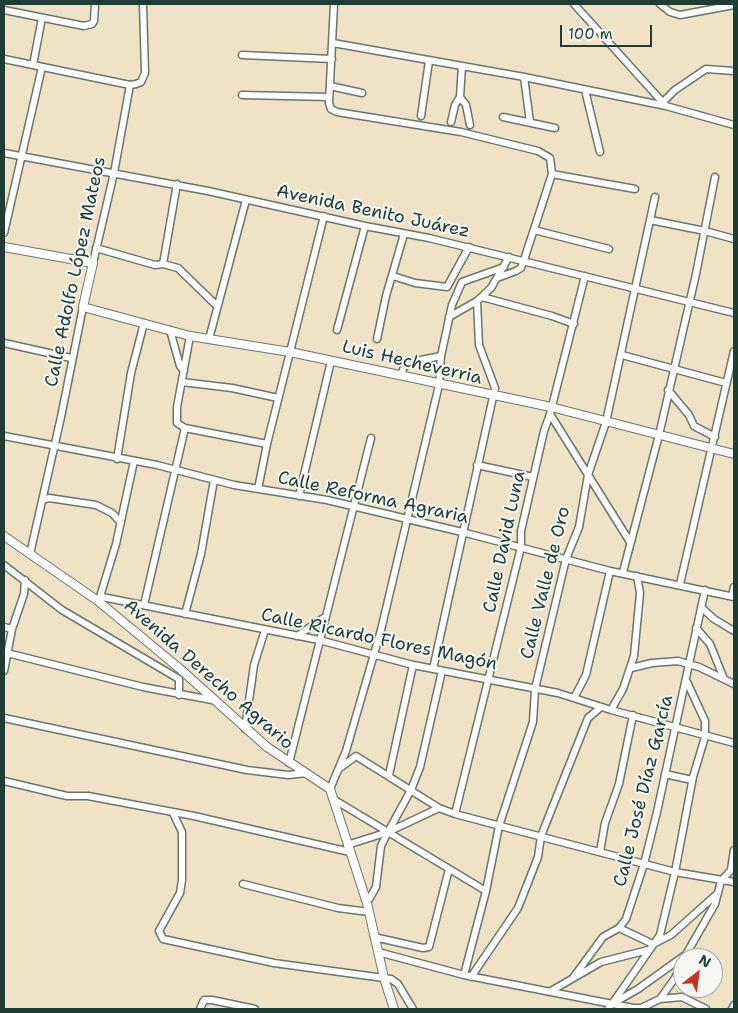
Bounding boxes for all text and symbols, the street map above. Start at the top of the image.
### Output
scale bar [563,15,656,47]
text: 100 m [568,24,613,44]
street label: Calle Adolfo López Mateos [41,155,111,389]
street label: Avenida Benito Juárez [274,181,472,243]
street label: Luis Hecheverria [340,336,484,390]
street label: Calle Reforma Agraria [276,467,470,529]
street label: Calle David Luna [479,469,531,615]
street label: Calle Valle de Oro [517,504,575,662]
street label: Avenida Derecho Agrario [119,595,297,755]
street label: Calle Ricardo Flores Magón [259,604,499,676]
street label: Calle José Díaz García [610,693,678,889]
north arrow [673,948,723,998]
text: N [696,950,714,971]

